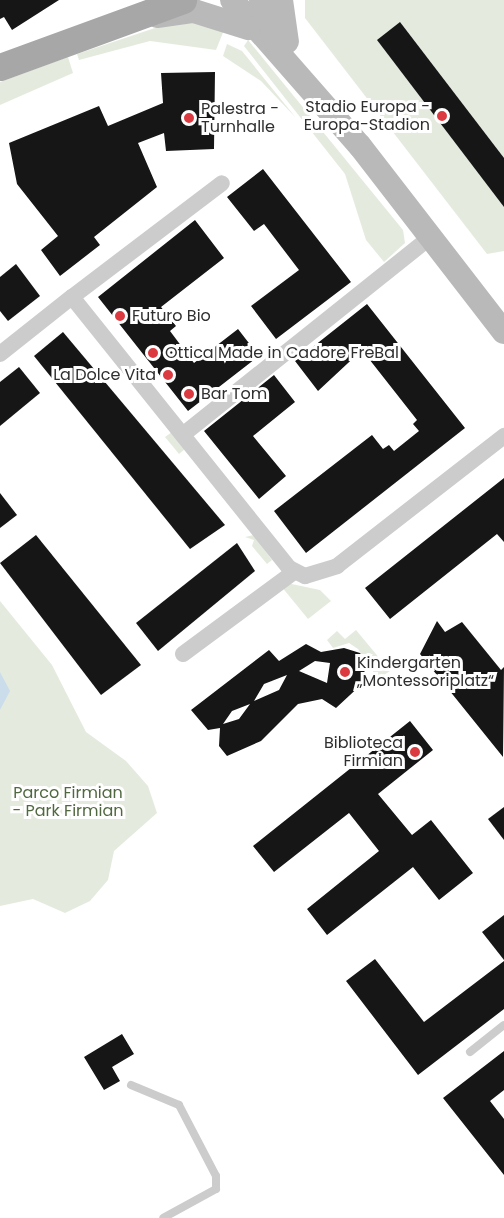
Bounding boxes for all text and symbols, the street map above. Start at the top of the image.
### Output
place label: Stadio Europa - Europa-Stadion [304,97,430,135]
place label: Palestra - Turnhalle [201,99,279,137]
marker: Stadio Europa - Europa-Stadion [435,109,449,123]
marker: Palestra - Turnhalle [182,111,196,125]
place label: Futuro Bio [132,306,211,326]
marker: Futuro Bio [113,309,127,323]
place label: Ottica Made in Cadore FreBal [165,343,399,363]
marker: Ottica Made in Cadore FreBal [146,346,160,360]
place label: La Dolce Vita [53,365,156,385]
marker: La Dolce Vita [161,368,175,382]
place label: Bar Tom [201,384,267,404]
marker: Bar Tom [182,387,196,401]
place label: Kindergarten „Montessoriplatz“ [357,653,494,691]
marker: Kindergarten „Montessoriplatz“ [338,665,352,679]
place label: Biblioteca Firmian [324,733,403,771]
marker: Biblioteca Firmian [408,745,422,759]
park label: Parco Firmian - Park Firmian [12,783,124,821]

